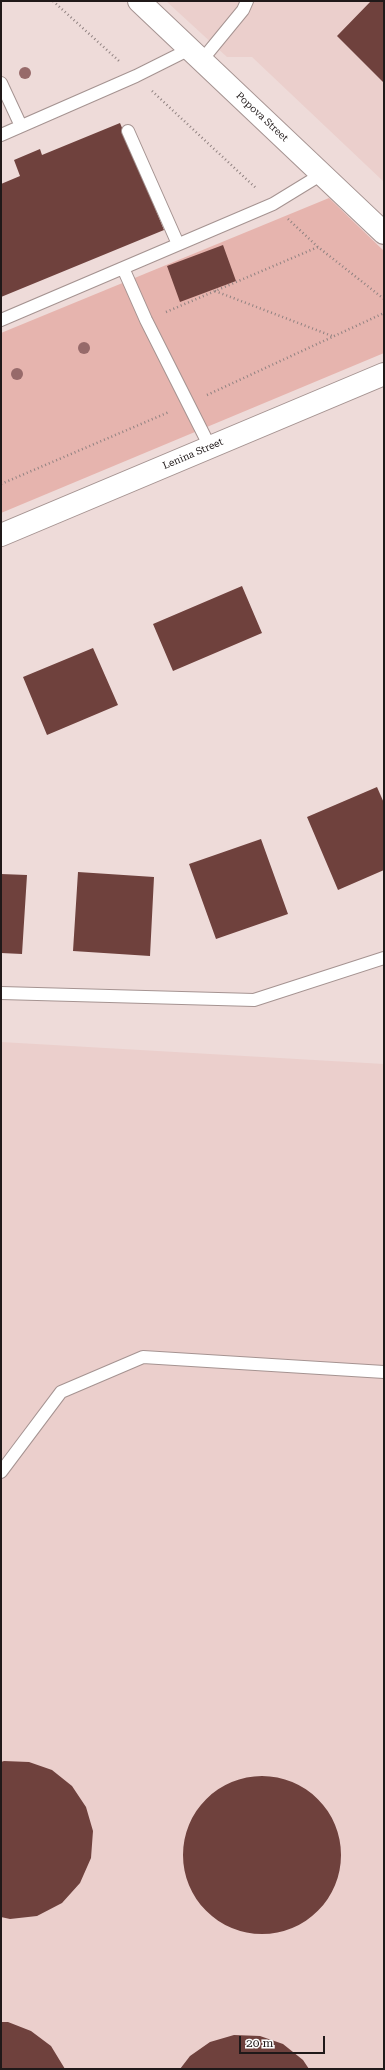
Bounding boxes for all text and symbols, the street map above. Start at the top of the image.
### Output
street label: Popova Street [233,90,291,144]
street label: Lenina Street [161,436,225,472]
scale bar [241,2028,327,2054]
text: 20 m [246,2036,273,2050]

